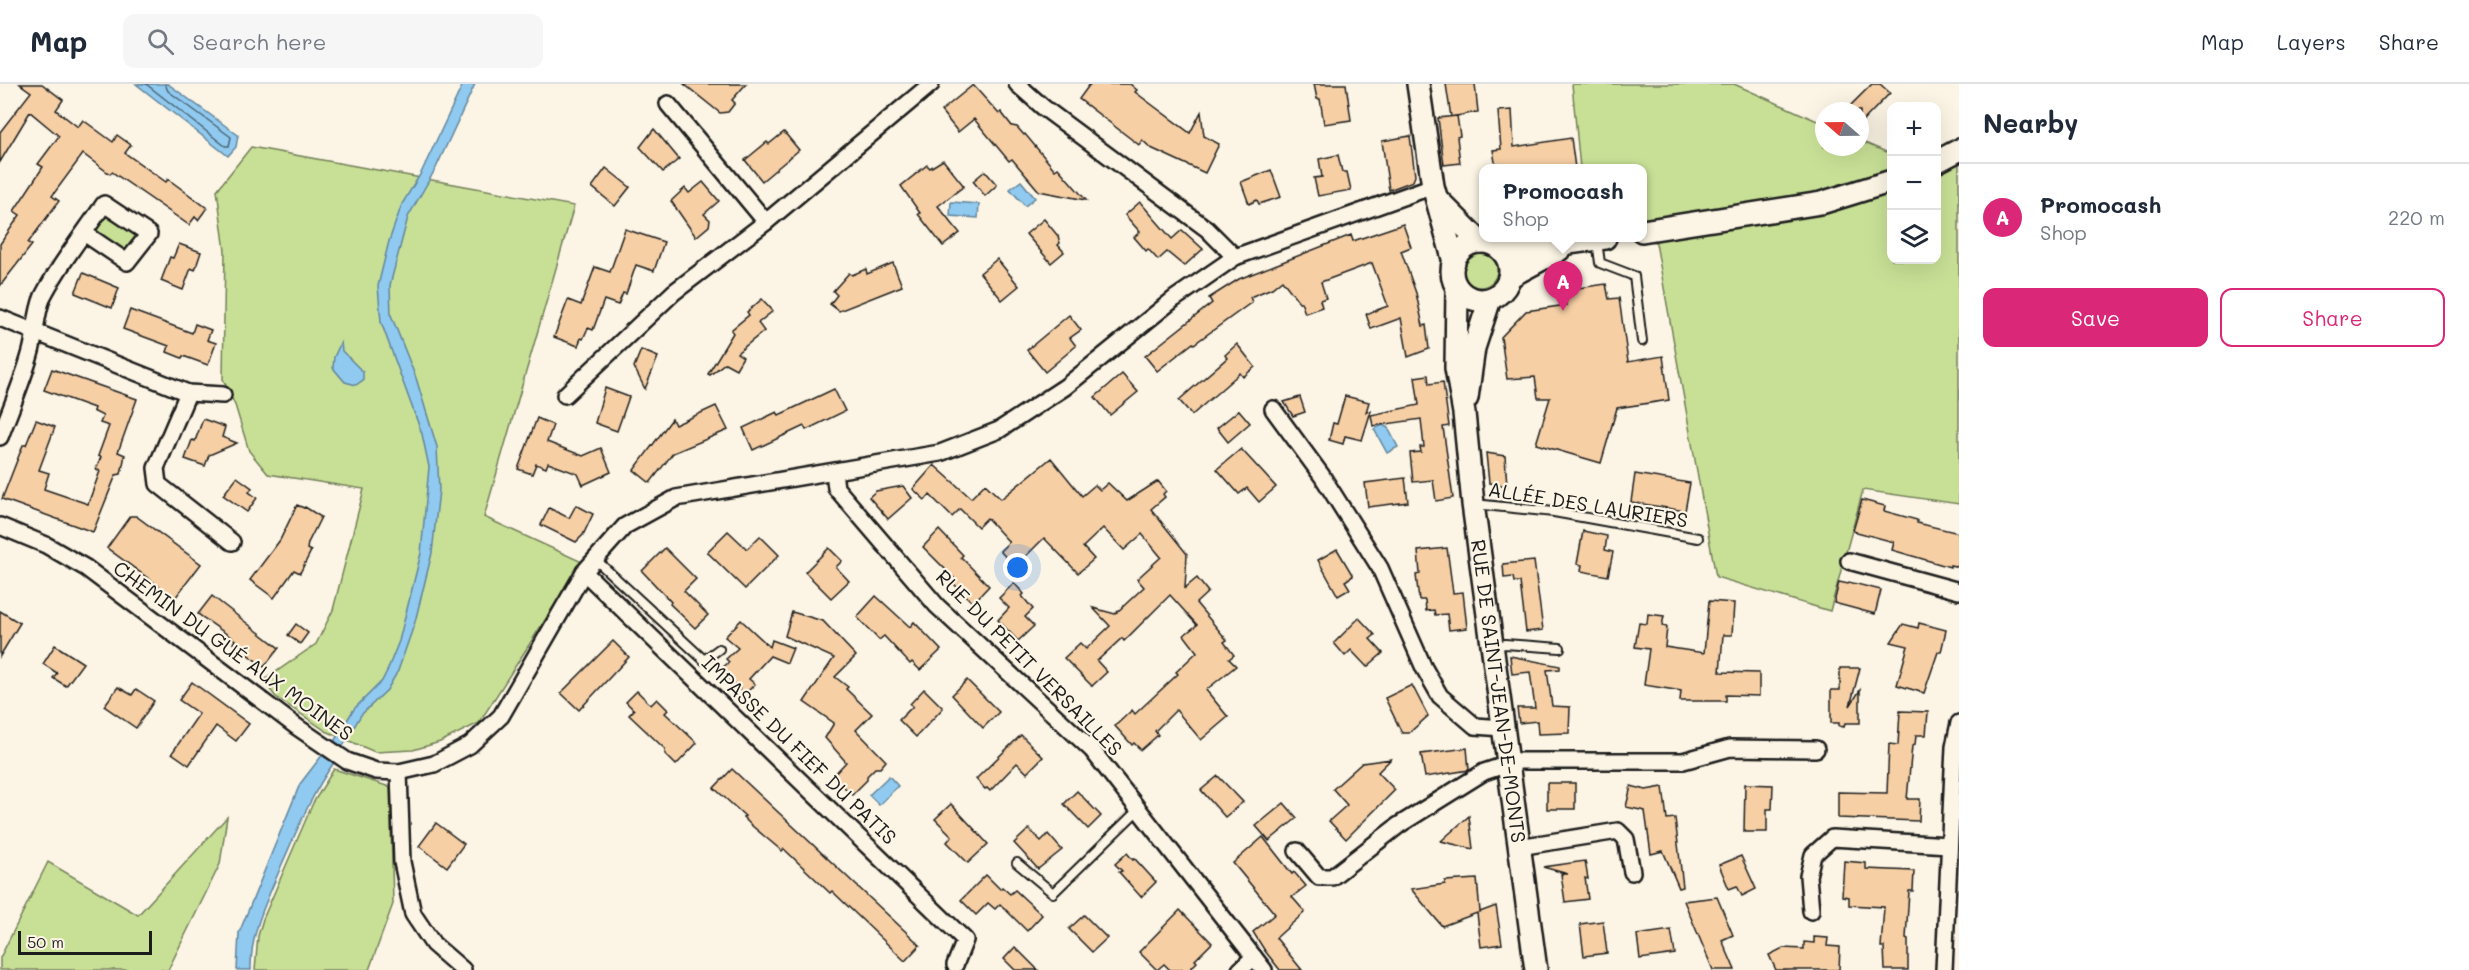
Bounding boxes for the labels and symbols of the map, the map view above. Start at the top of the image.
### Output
north arrow [1815,102,1869,156]
pin: A [1544,262,1582,311]
street label: ALLÉE DES LAURIERS [1486,475,1690,533]
street label: RUE DE SAINT-JEAN-DE-MONTS [1466,538,1533,844]
your location [1003,553,1032,582]
street label: CHEMIN DU GUÉ AUX MOINES [109,554,359,746]
street label: RUE DU PETIT VERSAILLES [931,564,1128,761]
street label: IMPASSE DU FIEF DU PATIS [697,649,903,849]
scale bar [18,928,152,956]

